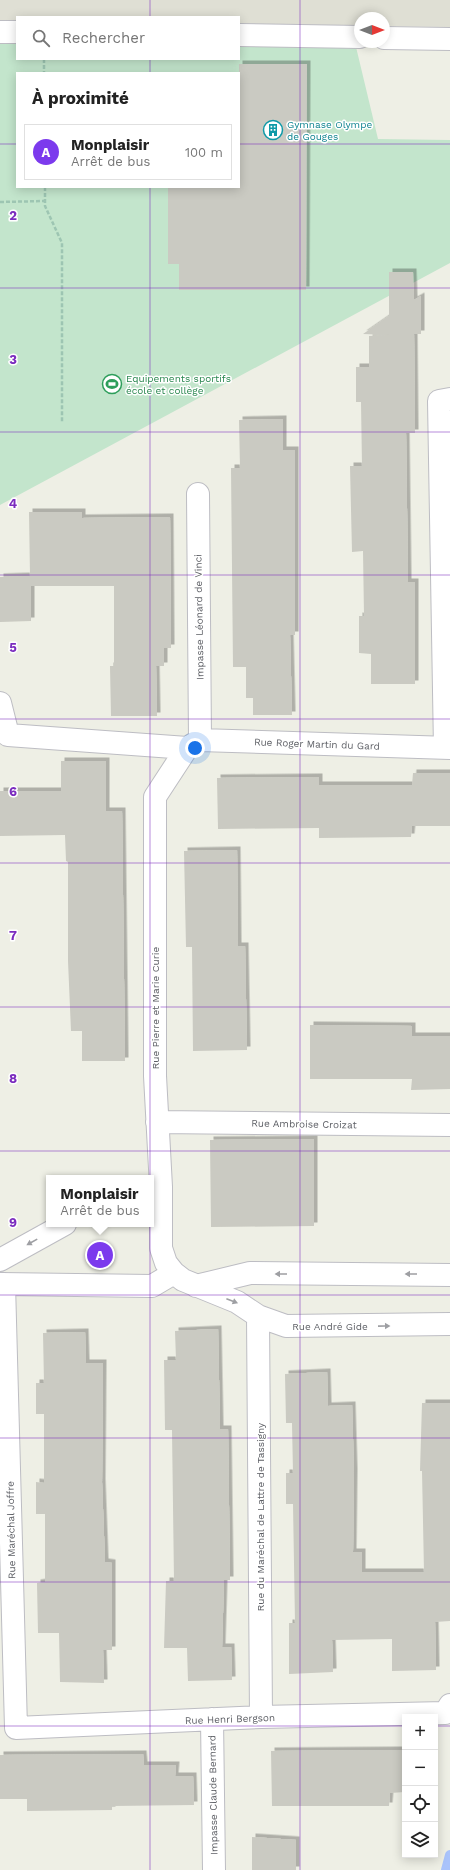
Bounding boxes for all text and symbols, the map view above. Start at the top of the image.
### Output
north arrow [354,12,390,48]
search box [16,16,240,60]
icon: search [30,27,52,49]
text: Rechercher [62,29,145,47]
text: À proximité [32,88,129,108]
building icon: Gymnase Olympe de Gouges [262,119,284,141]
place label: Gymnase Olympe de Gouges [287,119,372,142]
text: Monplaisir [71,136,149,154]
text: A [42,145,50,160]
text: 100 m [185,145,223,160]
text: Arrêt de bus [71,154,150,169]
text: 2 [9,208,17,223]
text: 3 [9,352,17,367]
sports icon: Equipements sportifs école et collège [101,373,123,395]
place label: Equipements sportifs école et collège [126,373,231,396]
text: 4 [9,496,18,511]
street label: Impasse Léonard de Vinci [192,554,206,680]
text: 5 [9,640,17,655]
street label: Rue Roger Martin du Gard [254,736,380,752]
your location [185,738,205,758]
text: 6 [9,784,17,799]
text: 7 [9,928,17,943]
street label: Rue Pierre et Marie Curie [150,947,161,1069]
text: 8 [9,1071,17,1086]
street label: Rue Ambroise Croizat [251,1118,358,1130]
popup [46,1175,154,1227]
text: Monplaisir [60,1185,139,1203]
text: Arrêt de bus [60,1203,140,1218]
text: 9 [9,1215,17,1230]
one-way arrow [26,1238,38,1245]
pin: A [87,1240,113,1270]
one-way arrow [275,1270,287,1277]
one-way arrow [404,1271,417,1277]
one-way arrow [226,1298,238,1304]
street label: Rue André Gide [292,1321,368,1332]
one-way arrow [378,1322,390,1329]
street label: Rue du Maréchal de Lattre de Tassigny [255,1422,266,1611]
street label: Rue Maréchal Joffre [5,1481,17,1579]
street label: Rue Henri Bergson [185,1712,275,1726]
map controls [402,1714,438,1858]
button: + [402,1714,438,1750]
street label: Impasse Claude Bernard [206,1735,220,1855]
button: − [402,1750,438,1786]
button: locate [402,1786,438,1822]
button: layers [402,1822,438,1858]

